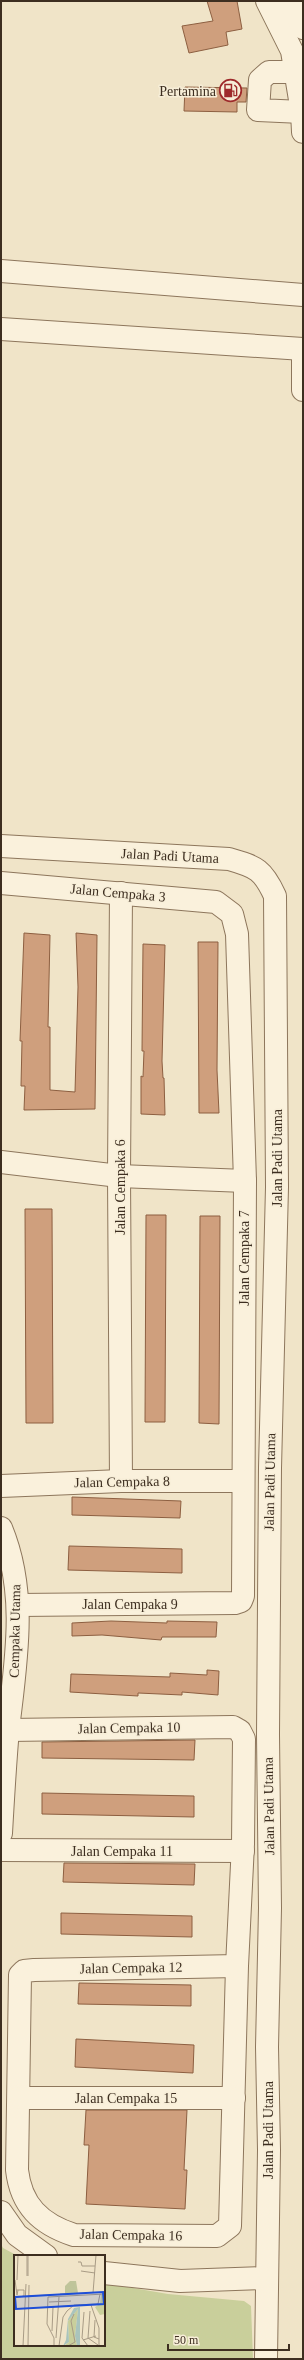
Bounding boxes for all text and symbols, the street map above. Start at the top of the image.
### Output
fuel station icon: Pertamina [218,78,244,104]
place label: Pertamina [159,84,217,99]
street label: Jalan Padi Utama [121,846,220,866]
street label: Jalan Cempaka 3 [70,881,166,905]
street label: Jalan Padi Utama [270,1108,285,1207]
street label: Jalan Cempaka 6 [113,1139,128,1235]
street label: Jalan Cempaka 7 [237,1210,252,1306]
street label: Jalan Padi Utama [262,1432,278,1531]
street label: Jalan Cempaka 8 [74,1474,170,1490]
street label: Cempaka Utama [7,1583,23,1678]
street label: Jalan Cempaka 9 [82,1597,178,1612]
street label: Jalan Cempaka 10 [78,1720,180,1736]
street label: Jalan Padi Utama [261,1756,277,1855]
street label: Jalan Cempaka 11 [71,1844,173,1859]
street label: Jalan Cempaka 12 [80,1960,182,1976]
street label: Jalan Padi Utama [261,2080,276,2179]
street label: Jalan Cempaka 15 [75,2091,177,2106]
street label: Jalan Cempaka 16 [80,2227,182,2243]
inset map [14,2255,105,2346]
scale bar [168,2326,289,2352]
text: 50 m [174,2333,199,2347]

